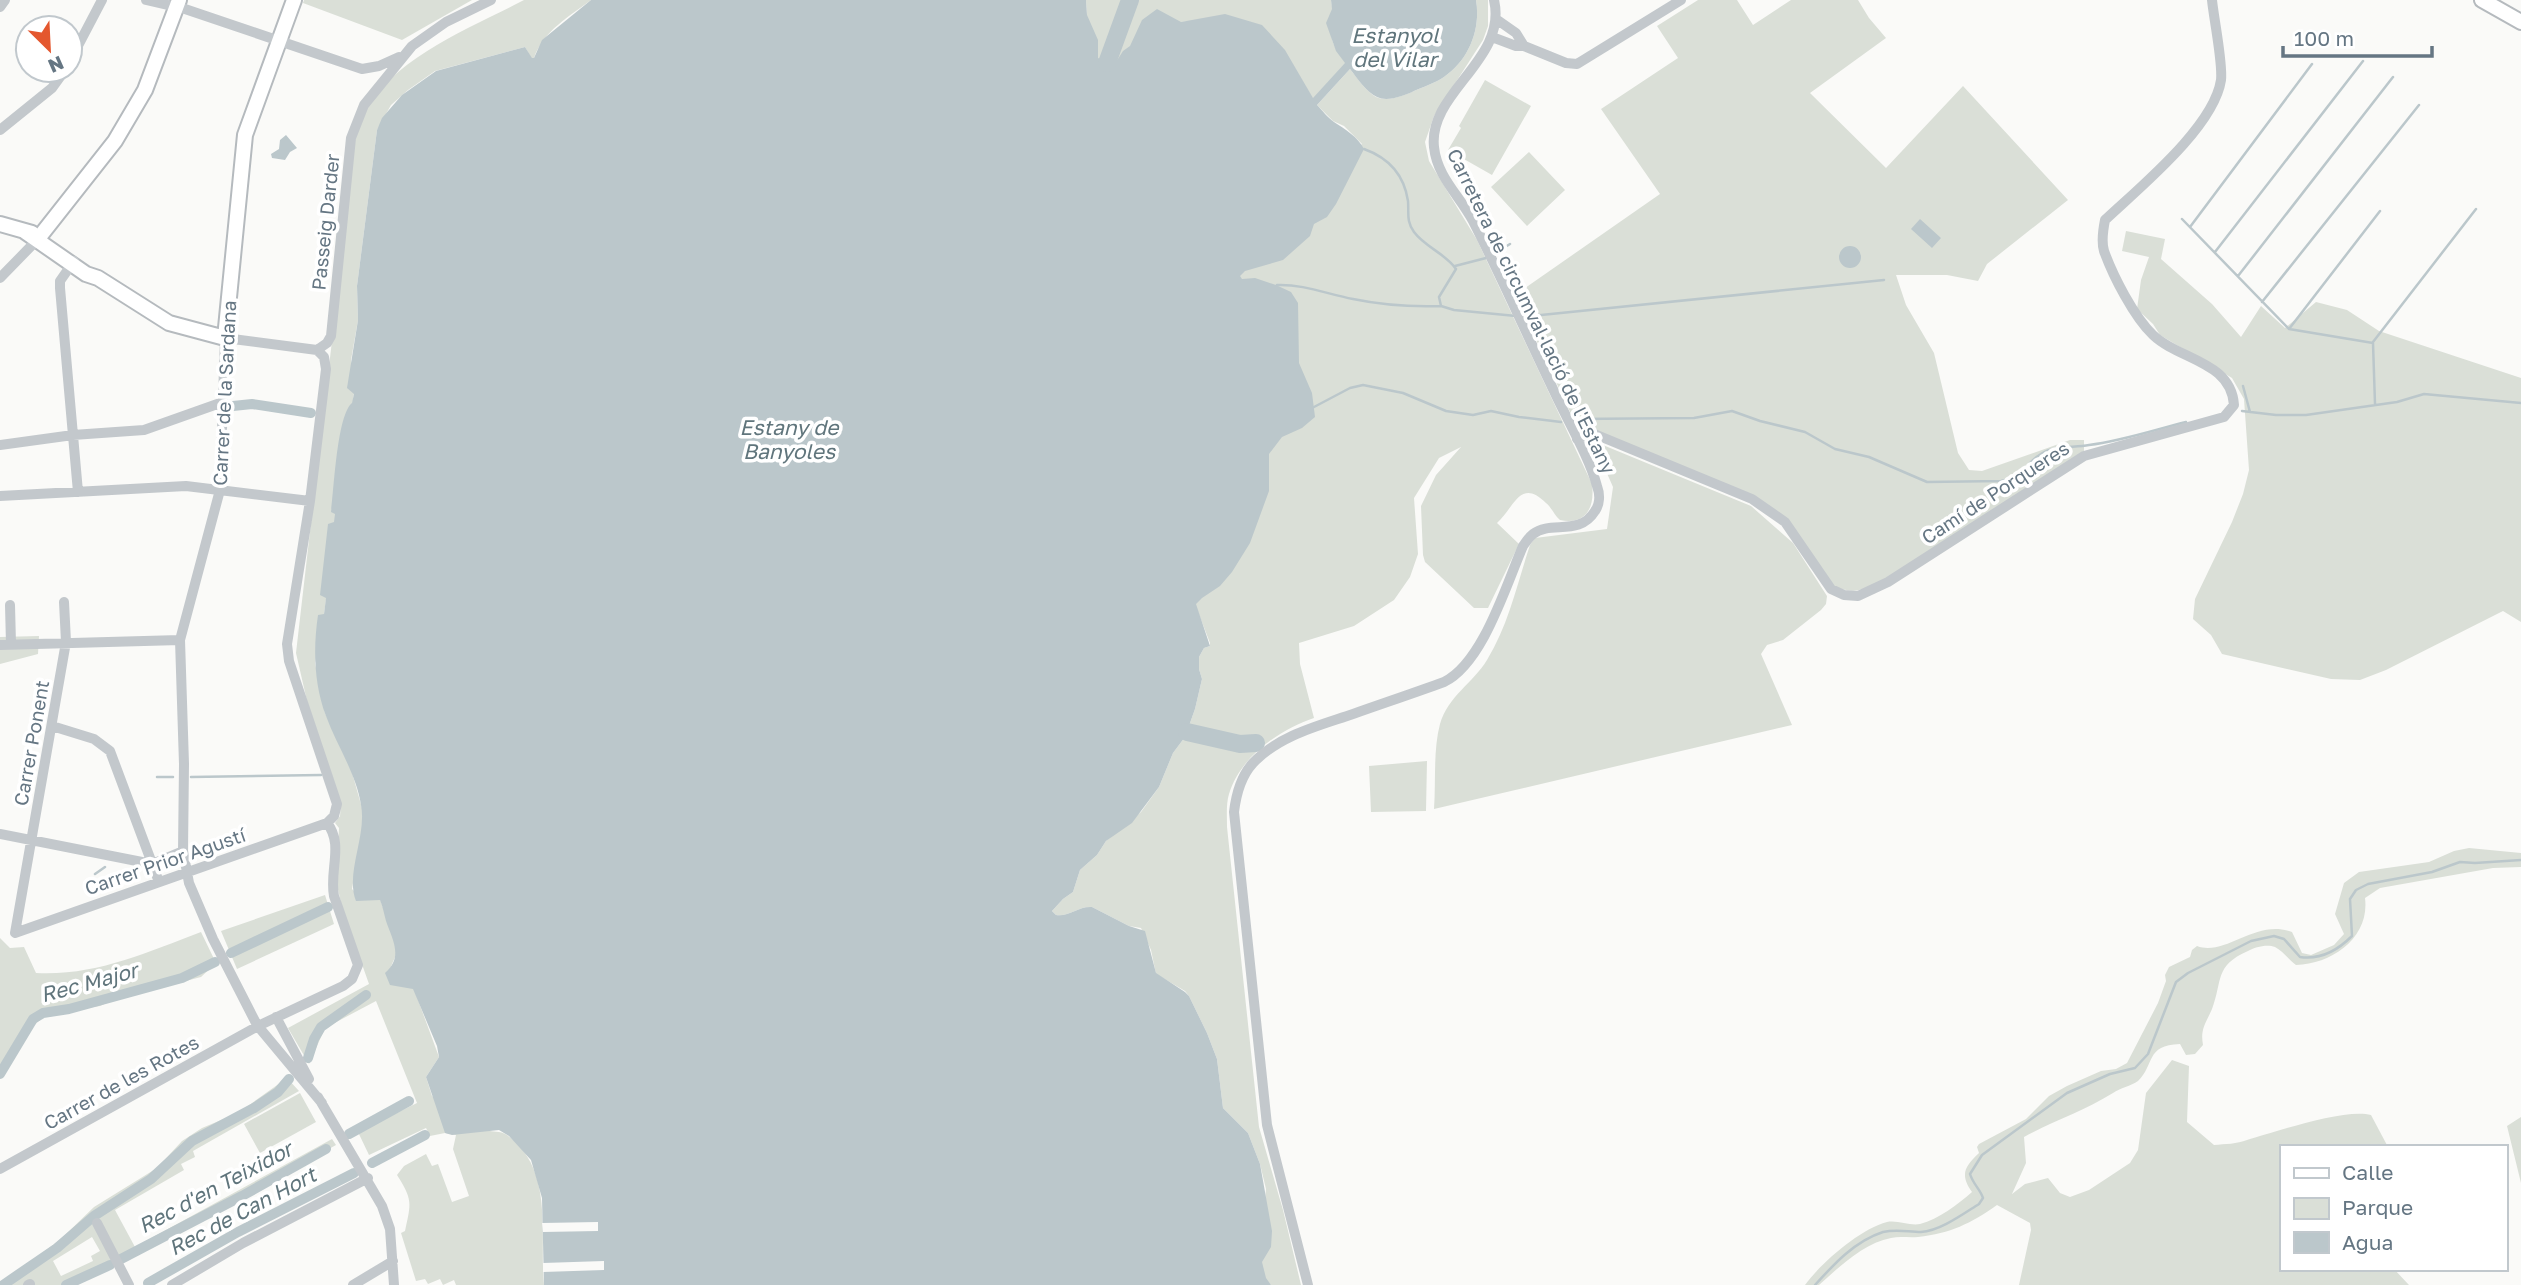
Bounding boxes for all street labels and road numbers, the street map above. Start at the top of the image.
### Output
street label: Carretera de circumval·lació de l'Estany [1443,145,1621,478]
street label: Passeig Darder [306,152,344,291]
street label: Carrer de la Sardana [208,300,240,486]
street label: Camí de Porqueres [1917,436,2073,548]
street label: Carrer Ponent [9,679,53,807]
street label: Carrer Prior Agustí [82,822,250,899]
street label: Carrer de les Rotes [40,1030,202,1134]

